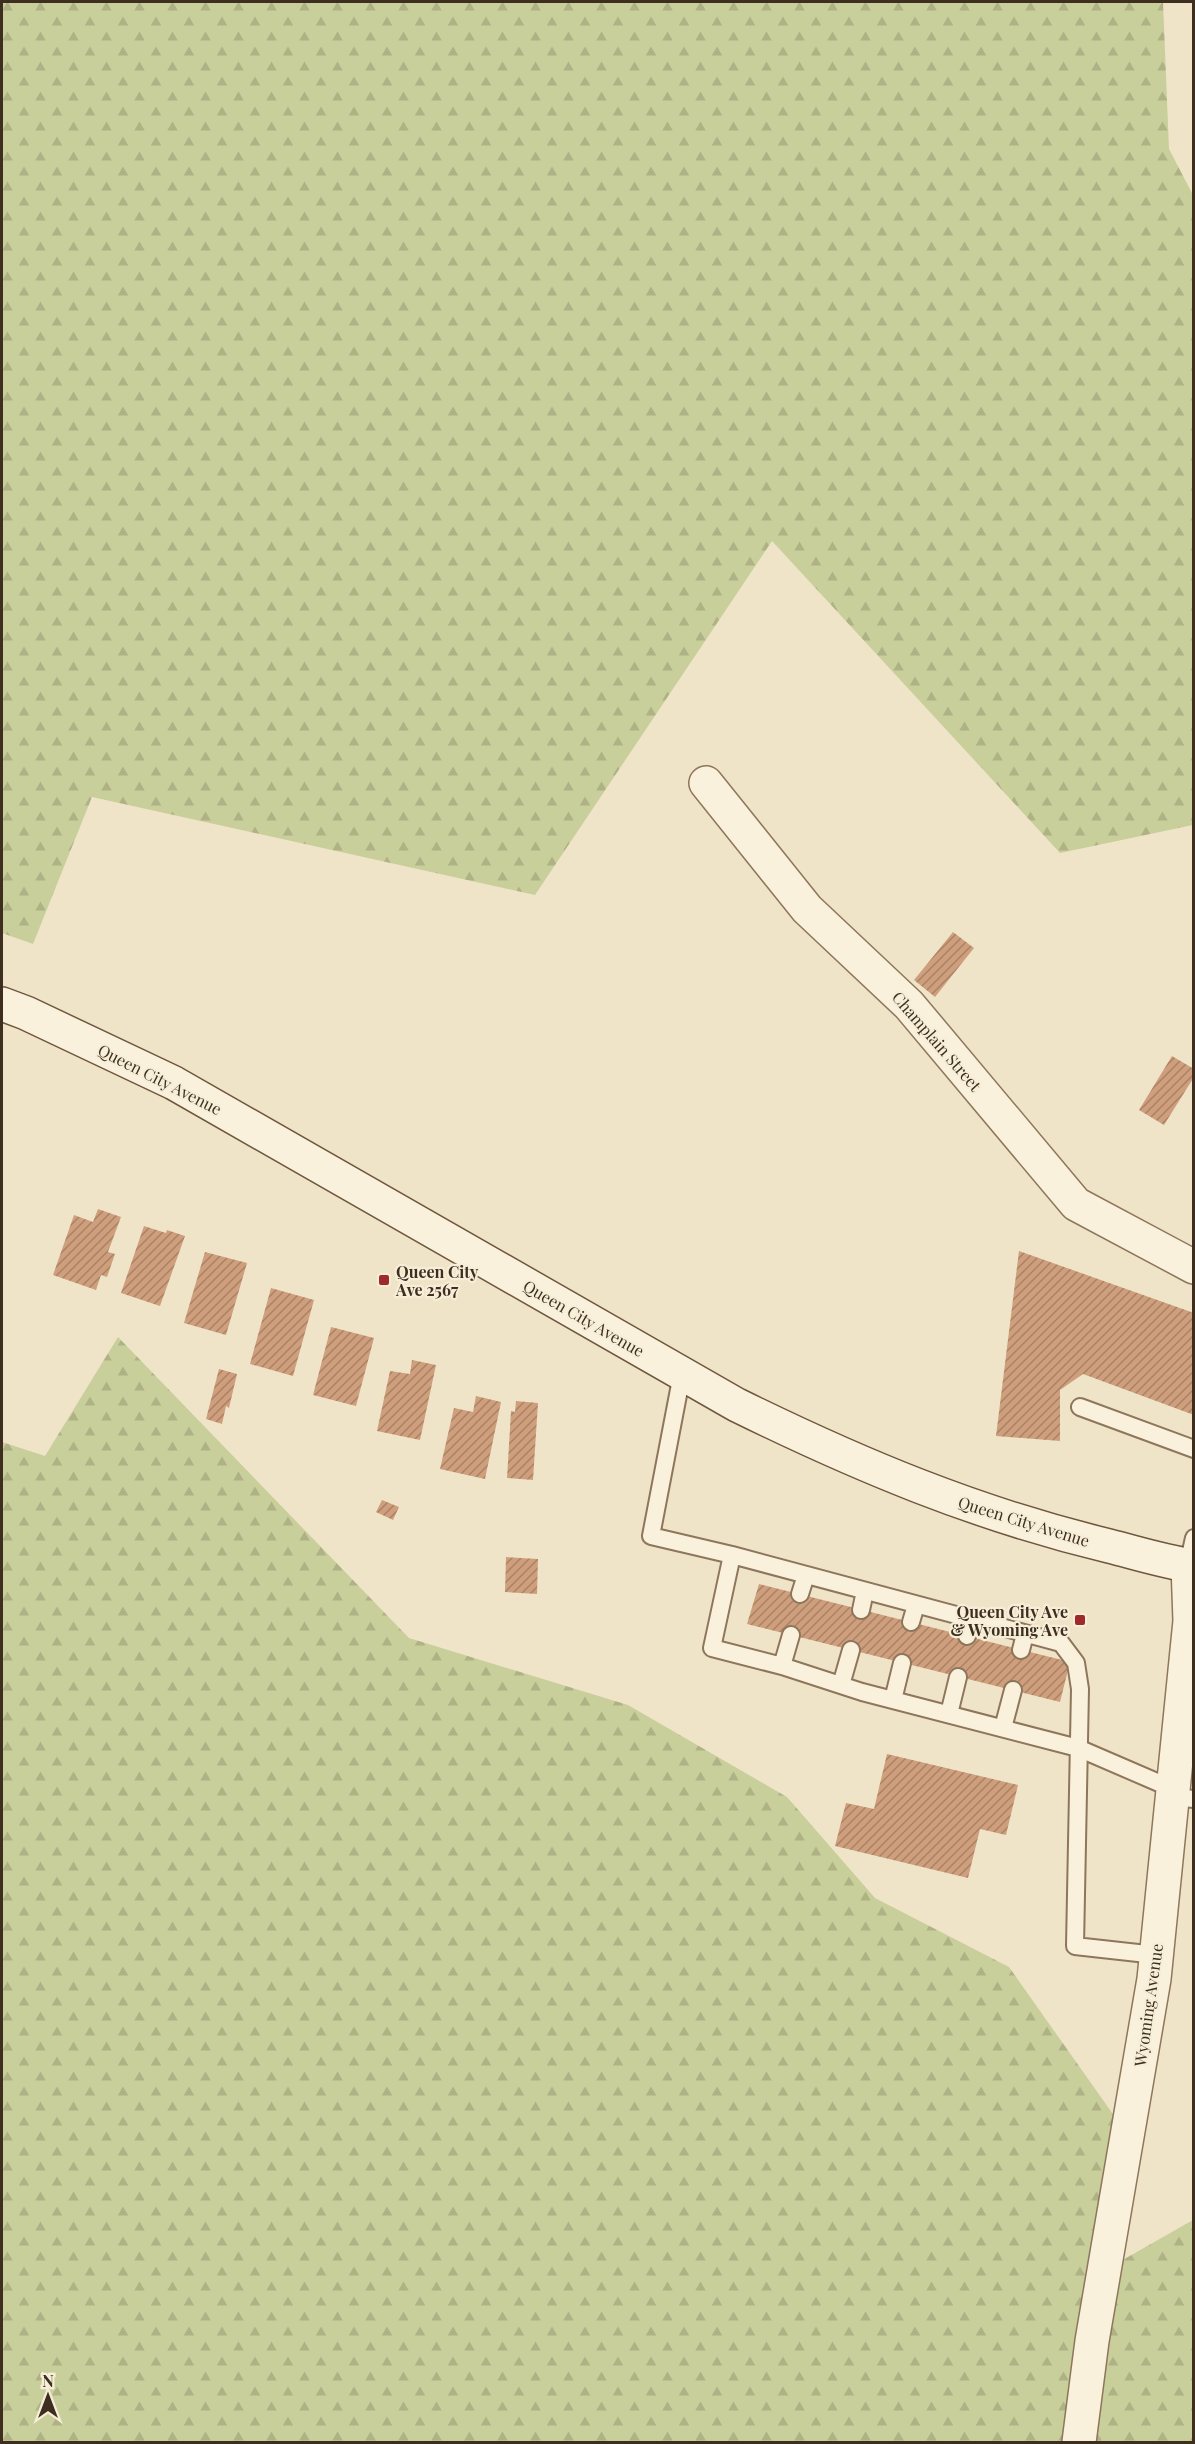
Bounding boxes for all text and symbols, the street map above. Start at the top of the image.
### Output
street label: Champlain Street [888,987,986,1096]
street label: Queen City Avenue [95,1039,225,1119]
place label: Queen City Ave 2567 [395,1261,479,1300]
marker: Queen City Ave 2567 [377,1273,391,1287]
street label: Queen City Avenue [520,1275,648,1361]
street label: Queen City Avenue [956,1491,1092,1551]
place label: Queen City Ave & Wyoming Ave [951,1601,1068,1640]
marker: Queen City Ave & Wyoming Ave [1073,1613,1087,1627]
street label: Wyoming Avenue [1129,1942,1167,2069]
north arrow [18,2366,78,2426]
text: N [42,2370,54,2391]

